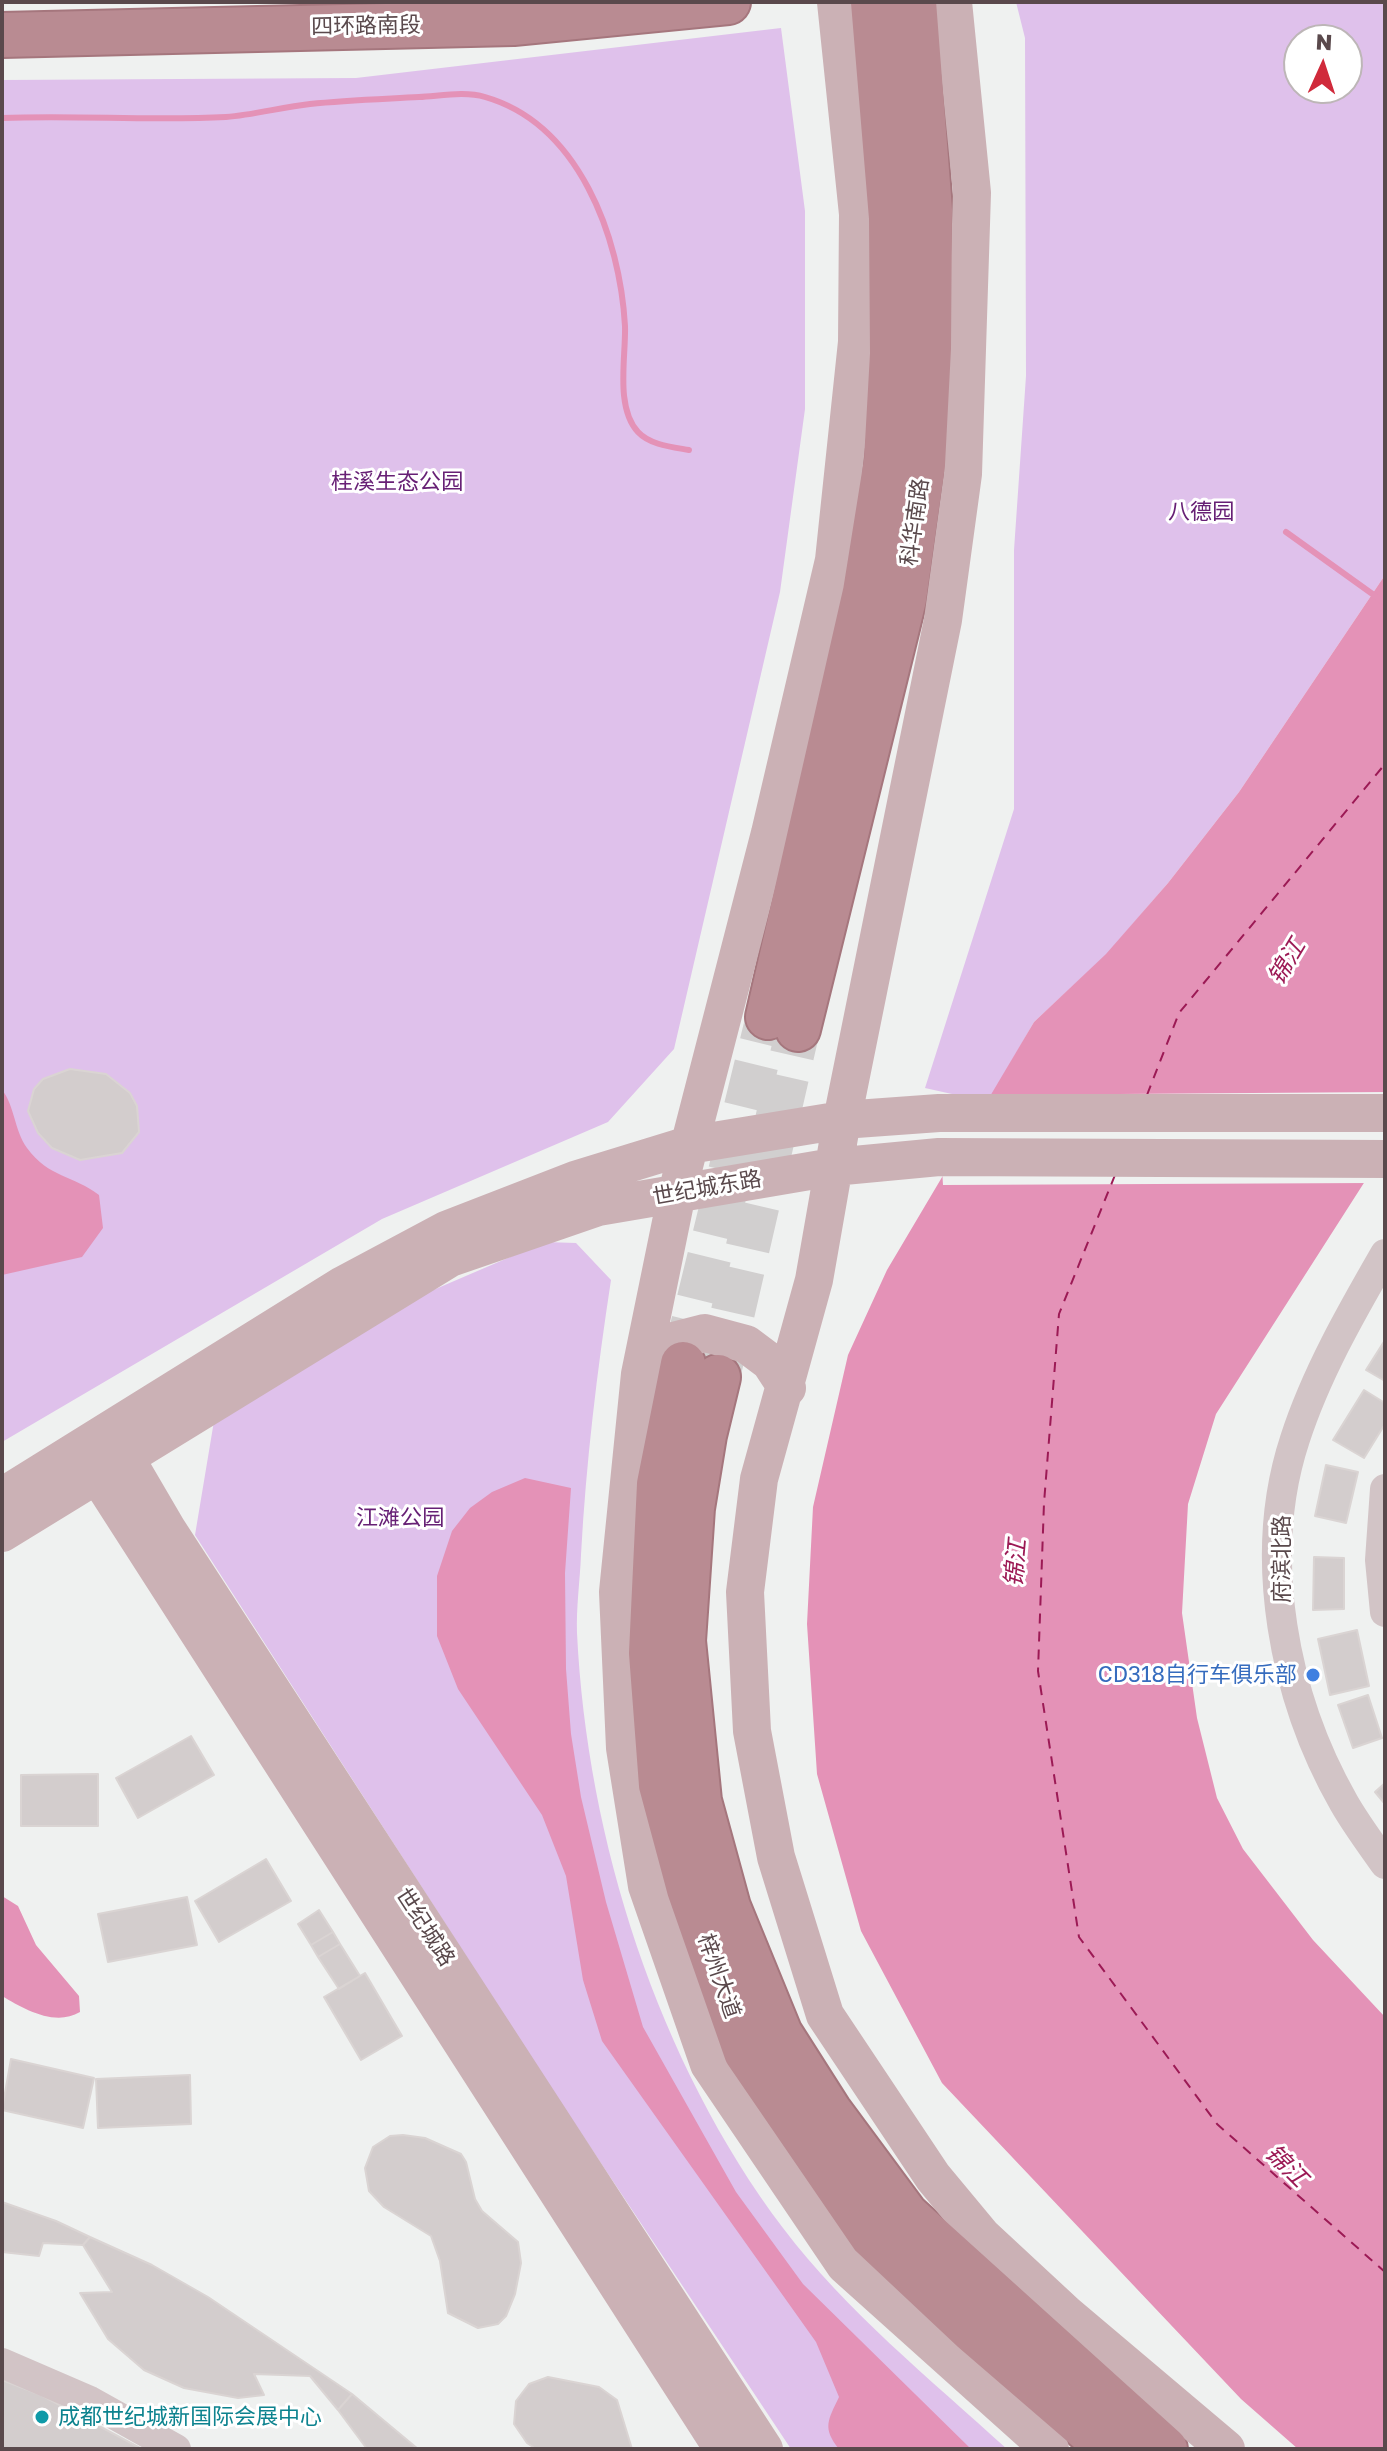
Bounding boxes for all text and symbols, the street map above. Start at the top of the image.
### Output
street label: 四环路南段 [311,12,421,40]
north arrow [1283,24,1363,104]
text: N [1315,28,1333,55]
park label: 桂溪生态公园 [331,469,463,495]
street label: 科华南路 [896,477,934,567]
park label: 八德园 [1168,499,1234,525]
water label: 锦江 [1262,934,1312,990]
street label: 世纪城东路 [651,1165,763,1211]
park label: 江滩公园 [356,1505,444,1531]
street label: 府滨北路 [1269,1515,1295,1603]
water label: 锦江 [1000,1538,1032,1588]
place label: CD318自行车俱乐部 [1098,1662,1297,1688]
marker: CD318自行车俱乐部 [1304,1666,1322,1684]
street label: 世纪城路 [390,1883,460,1971]
street label: 梓州大道 [692,1930,746,2022]
water label: 锦江 [1259,2139,1313,2193]
place label: 成都世纪城新国际会展中心 [58,2404,322,2430]
marker: 成都世纪城新国际会展中心 [33,2408,51,2426]

